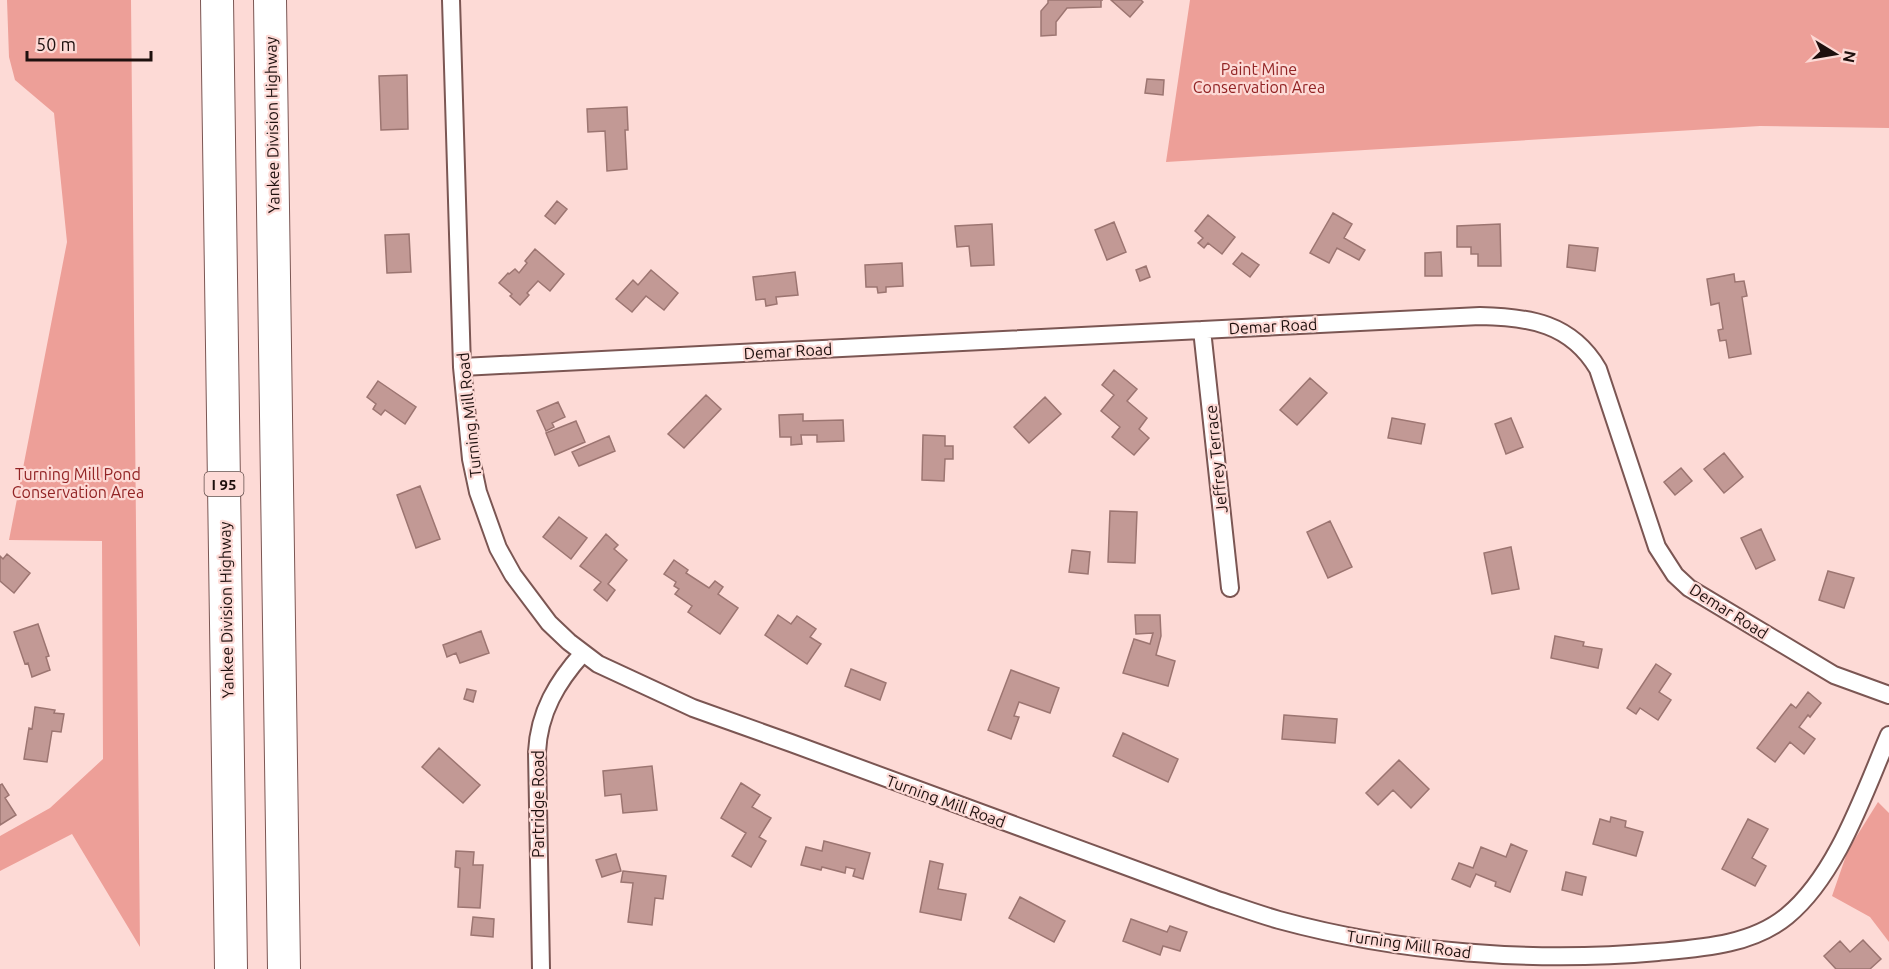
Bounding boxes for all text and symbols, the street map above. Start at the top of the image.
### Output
scale bar [27,24,152,62]
north arrow [1805,24,1865,84]
text: 50 m [36,34,76,54]
street label: Yankee Division Highway [261,36,283,214]
text: N [1840,49,1860,64]
park label: Paint Mine Conservation Area [1193,60,1325,96]
street label: Demar Road [1228,315,1318,337]
street label: Demar Road [743,340,833,362]
street label: Turning Mill Road [453,352,485,478]
street label: Jeffrey Terrace [1201,404,1231,514]
park label: Turning Mill Pond Conservation Area [12,465,144,501]
road number: I 95 [204,472,244,496]
street label: Yankee Division Highway [215,521,237,699]
street label: Demar Road [1687,580,1771,642]
street label: Partridge Road [529,750,547,858]
street label: Turning Mill Road [884,771,1008,831]
street label: Turning Mill Road [1346,926,1472,962]

